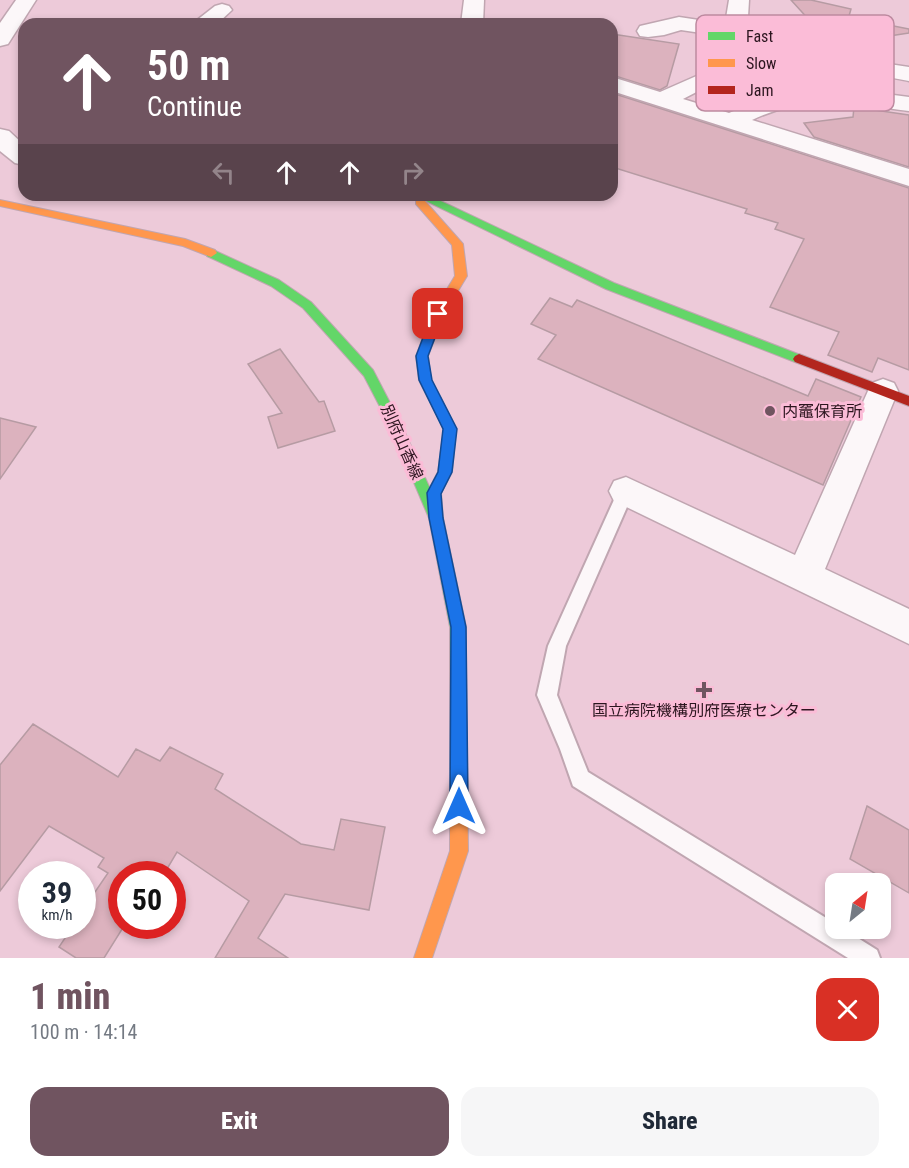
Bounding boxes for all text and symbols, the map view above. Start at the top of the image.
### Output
legend [696,15,894,111]
text: Fast [746,27,773,46]
text: 50 m [147,41,230,90]
icon: ahead [48,42,126,120]
text: Slow [746,54,776,73]
text: Jam [746,81,773,100]
text: Continue [147,91,242,123]
icon: left [207,156,240,189]
icon: ahead [270,156,303,189]
icon: ahead [333,156,366,189]
icon: right [396,156,429,189]
pin [412,288,463,339]
icon: arrive [421,297,454,330]
street label: 別府山香線 [377,402,427,482]
place label: 内竈保育所 [782,402,862,421]
marker: 内竈保育所 [763,404,777,418]
marker: 国立病院機構別府医療センター [695,681,713,699]
place label: 国立病院機構別府医療センター [592,701,816,720]
position arrow [427,774,491,838]
speed limit sign: 50 [108,861,186,939]
north arrow [825,873,891,939]
map controls [825,873,891,939]
text: 39 [42,875,72,910]
text: km/h [42,906,72,924]
text: 1 min [30,976,110,1018]
button: close [816,978,879,1041]
text: 100 m · 14:14 [30,1020,137,1044]
button: Exit [30,1087,449,1156]
button: Share [461,1087,879,1156]

